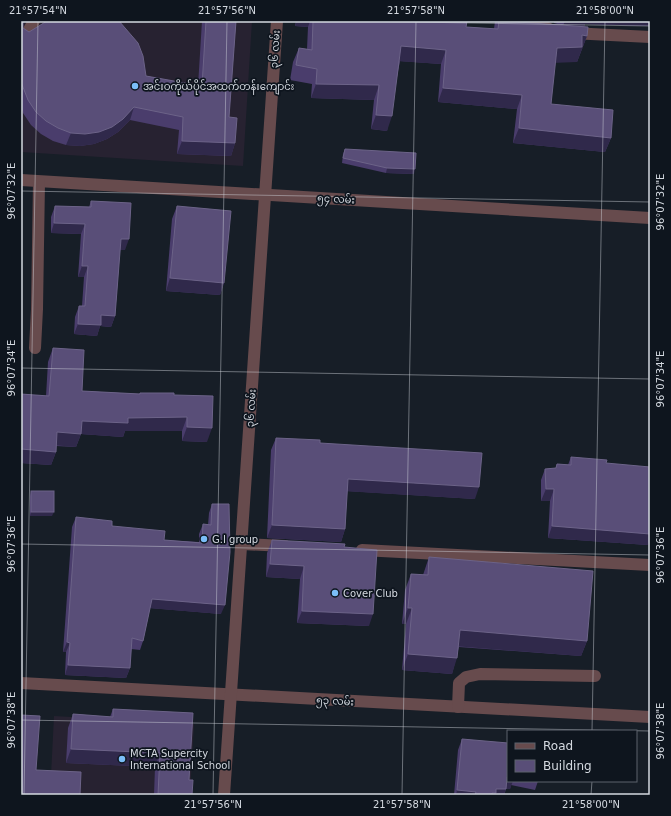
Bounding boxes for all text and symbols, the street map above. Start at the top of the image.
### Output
text: 21°57'54"N [9,5,67,16]
text: 21°57'56"N [198,5,256,16]
text: 21°57'58"N [387,5,445,16]
text: 21°58'00"N [576,5,634,16]
street label: ၃၆ လမ်း [266,29,285,69]
place label: အင်းဝကိုယ်ပိုင်အထက်တန်းကျောင်း [143,79,294,95]
marker: အင်းဝကိုယ်ပိုင်အထက်တန်းကျောင်း [130,81,140,91]
text: 96°07'32"E [6,163,17,219]
text: 96°07'32"E [655,174,666,230]
street label: ၅၄ လမ်း [317,191,355,208]
text: 96°07'34"E [6,340,17,396]
text: 96°07'34"E [655,351,666,407]
street label: ၃၆ လမ်း [242,388,261,428]
text: 96°07'36"E [6,516,17,572]
text: 96°07'36"E [655,527,666,583]
marker: G.I group [199,534,209,544]
place label: G.I group [212,534,258,545]
marker: Cover Club [330,588,340,598]
place label: Cover Club [343,588,398,599]
text: 96°07'38"E [6,692,17,748]
street label: ၅၃ လမ်း [316,693,354,710]
text: 96°07'38"E [655,703,666,759]
legend [507,730,637,782]
text: Road [543,739,573,753]
place label: MCTA Supercity International School [130,748,230,771]
marker: MCTA Supercity International School [117,754,127,764]
text: Building [543,759,592,773]
text: 21°57'56"N [184,799,242,810]
text: 21°57'58"N [373,799,431,810]
text: 21°58'00"N [562,799,620,810]

